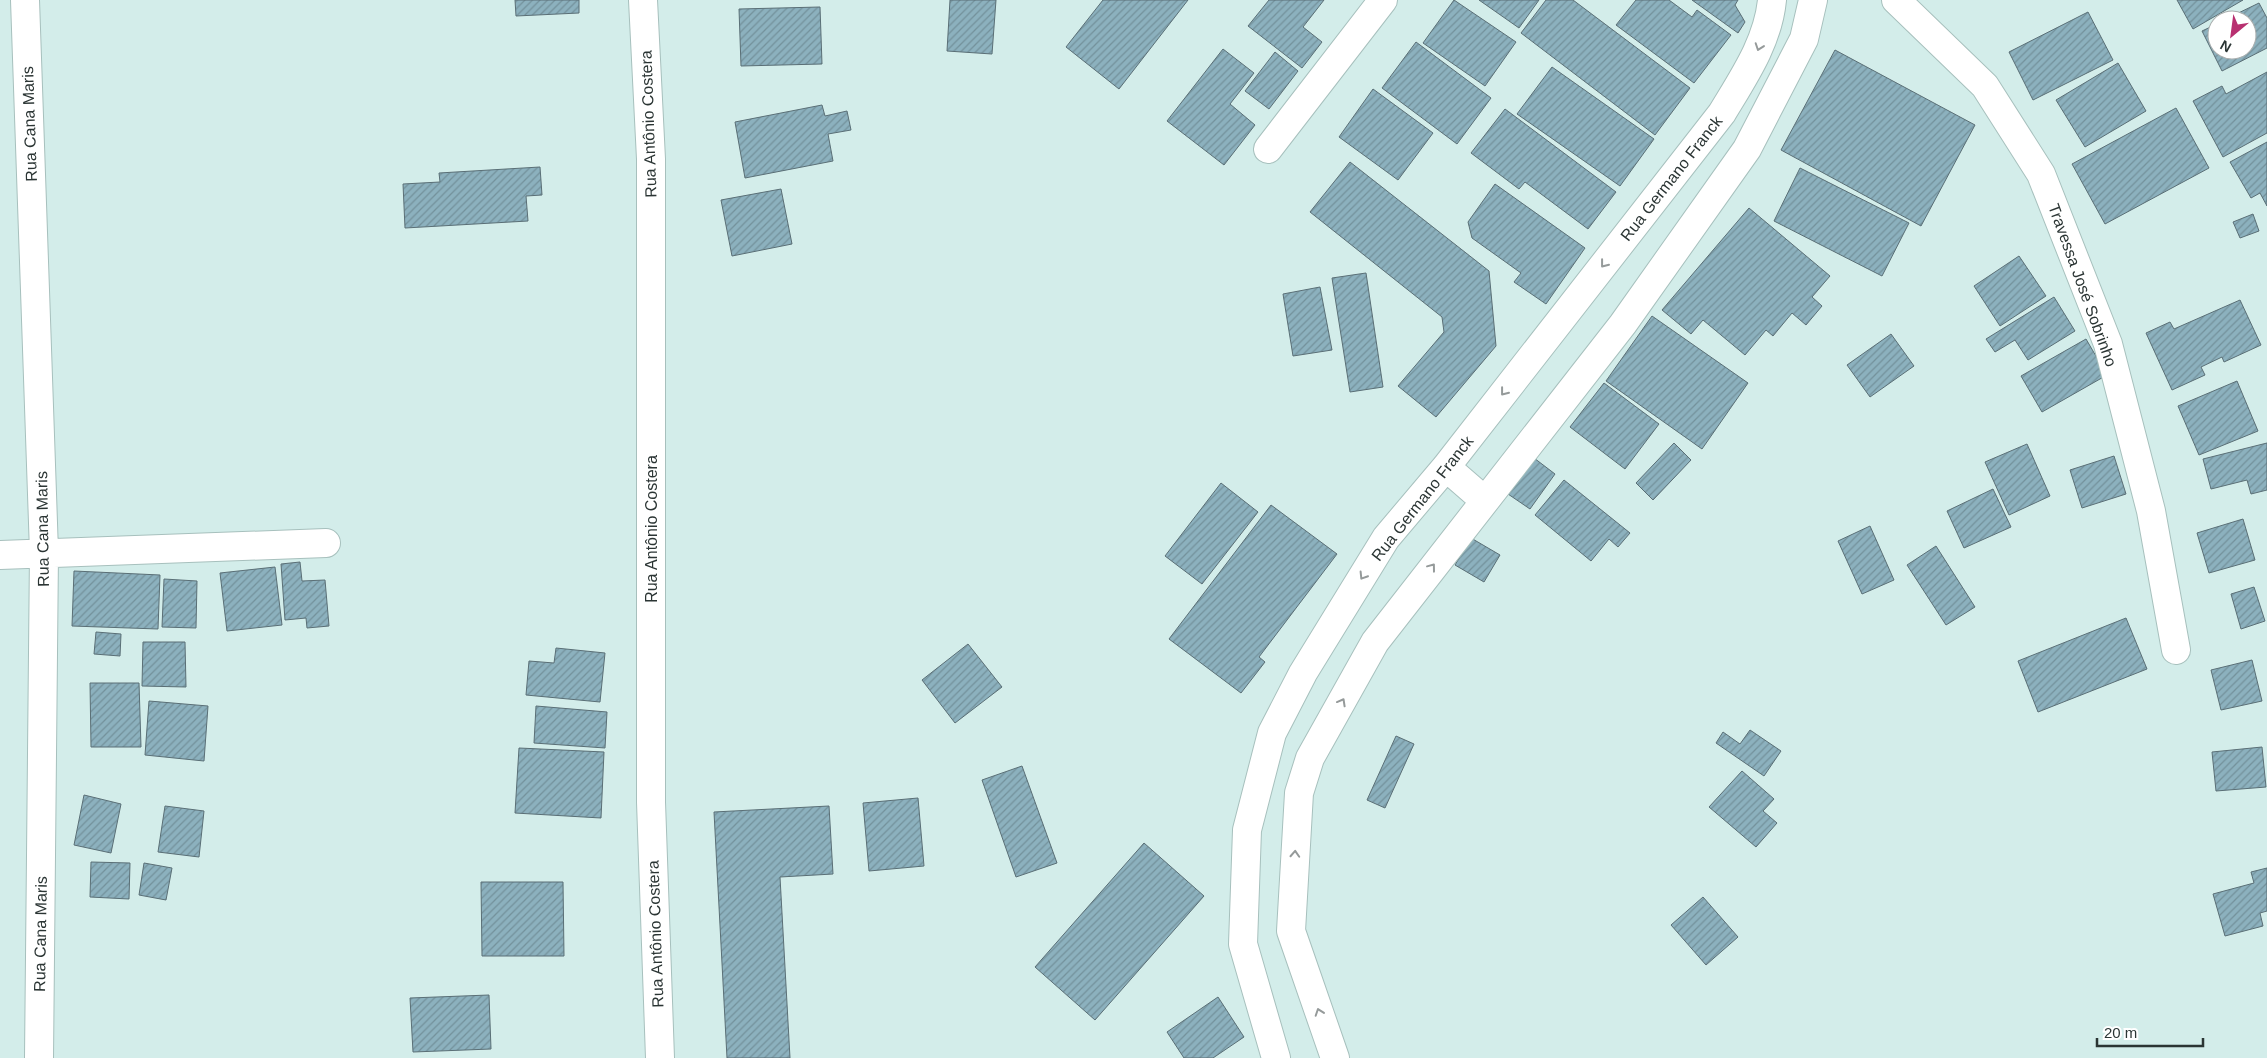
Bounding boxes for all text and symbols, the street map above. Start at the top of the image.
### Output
north arrow [2207,10,2257,60]
text: N [2217,37,2234,56]
one-way arrow [1755,42,1765,50]
street label: Rua Antônio Costera [637,50,660,198]
street label: Rua Cana Maris [19,66,40,182]
street label: Rua Germano Franck [1617,112,1726,244]
street label: Travessa José Sobrinho [2045,201,2120,369]
one-way arrow [1602,258,1610,267]
one-way arrow [1502,386,1510,395]
street label: Rua Germano Franck [1368,432,1477,564]
street label: Rua Antônio Costera [643,455,660,603]
street label: Rua Cana Maris [33,471,52,587]
one-way arrow [1426,563,1435,573]
one-way arrow [1359,570,1369,579]
one-way arrow [1335,698,1345,707]
one-way arrow [1290,850,1301,858]
street label: Rua Antônio Costera [644,860,667,1008]
street label: Rua Cana Maris [31,876,50,992]
one-way arrow [1315,1008,1325,1017]
scale bar [2097,1016,2203,1048]
text: 20 m [2104,1024,2137,1041]

